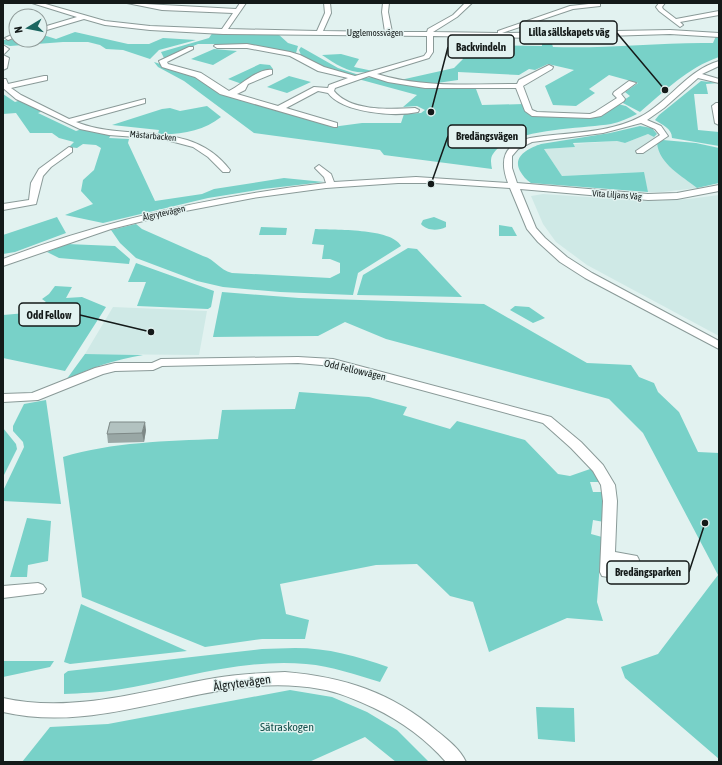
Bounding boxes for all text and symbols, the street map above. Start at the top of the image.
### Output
north arrow [8,8,48,48]
callout: Lilla sällskapets väg [520,21,617,44]
text: N [12,25,25,34]
text: Lilla sällskapets väg [529,26,610,38]
street label: Ugglemossvägen [347,28,403,38]
callout: Backvindeln [448,35,514,58]
text: Backvindeln [456,41,506,53]
callout: Bredängsvägen [448,125,526,148]
street label: Mästarbacken [129,129,177,143]
text: Bredängsvägen [456,130,518,142]
street label: Vita Liljans Väg [592,188,642,202]
street label: Ålgrytevägen [142,202,186,223]
callout: Odd Fellow [19,303,80,326]
text: Odd Fellow [27,309,72,321]
street label: Odd Fellowvägen [323,358,387,382]
callout: Bredängsparken [607,561,689,584]
text: Bredängsparken [615,566,681,578]
street label: Ålgrytevägen [212,672,272,694]
park label: Sätraskogen [260,720,314,734]

